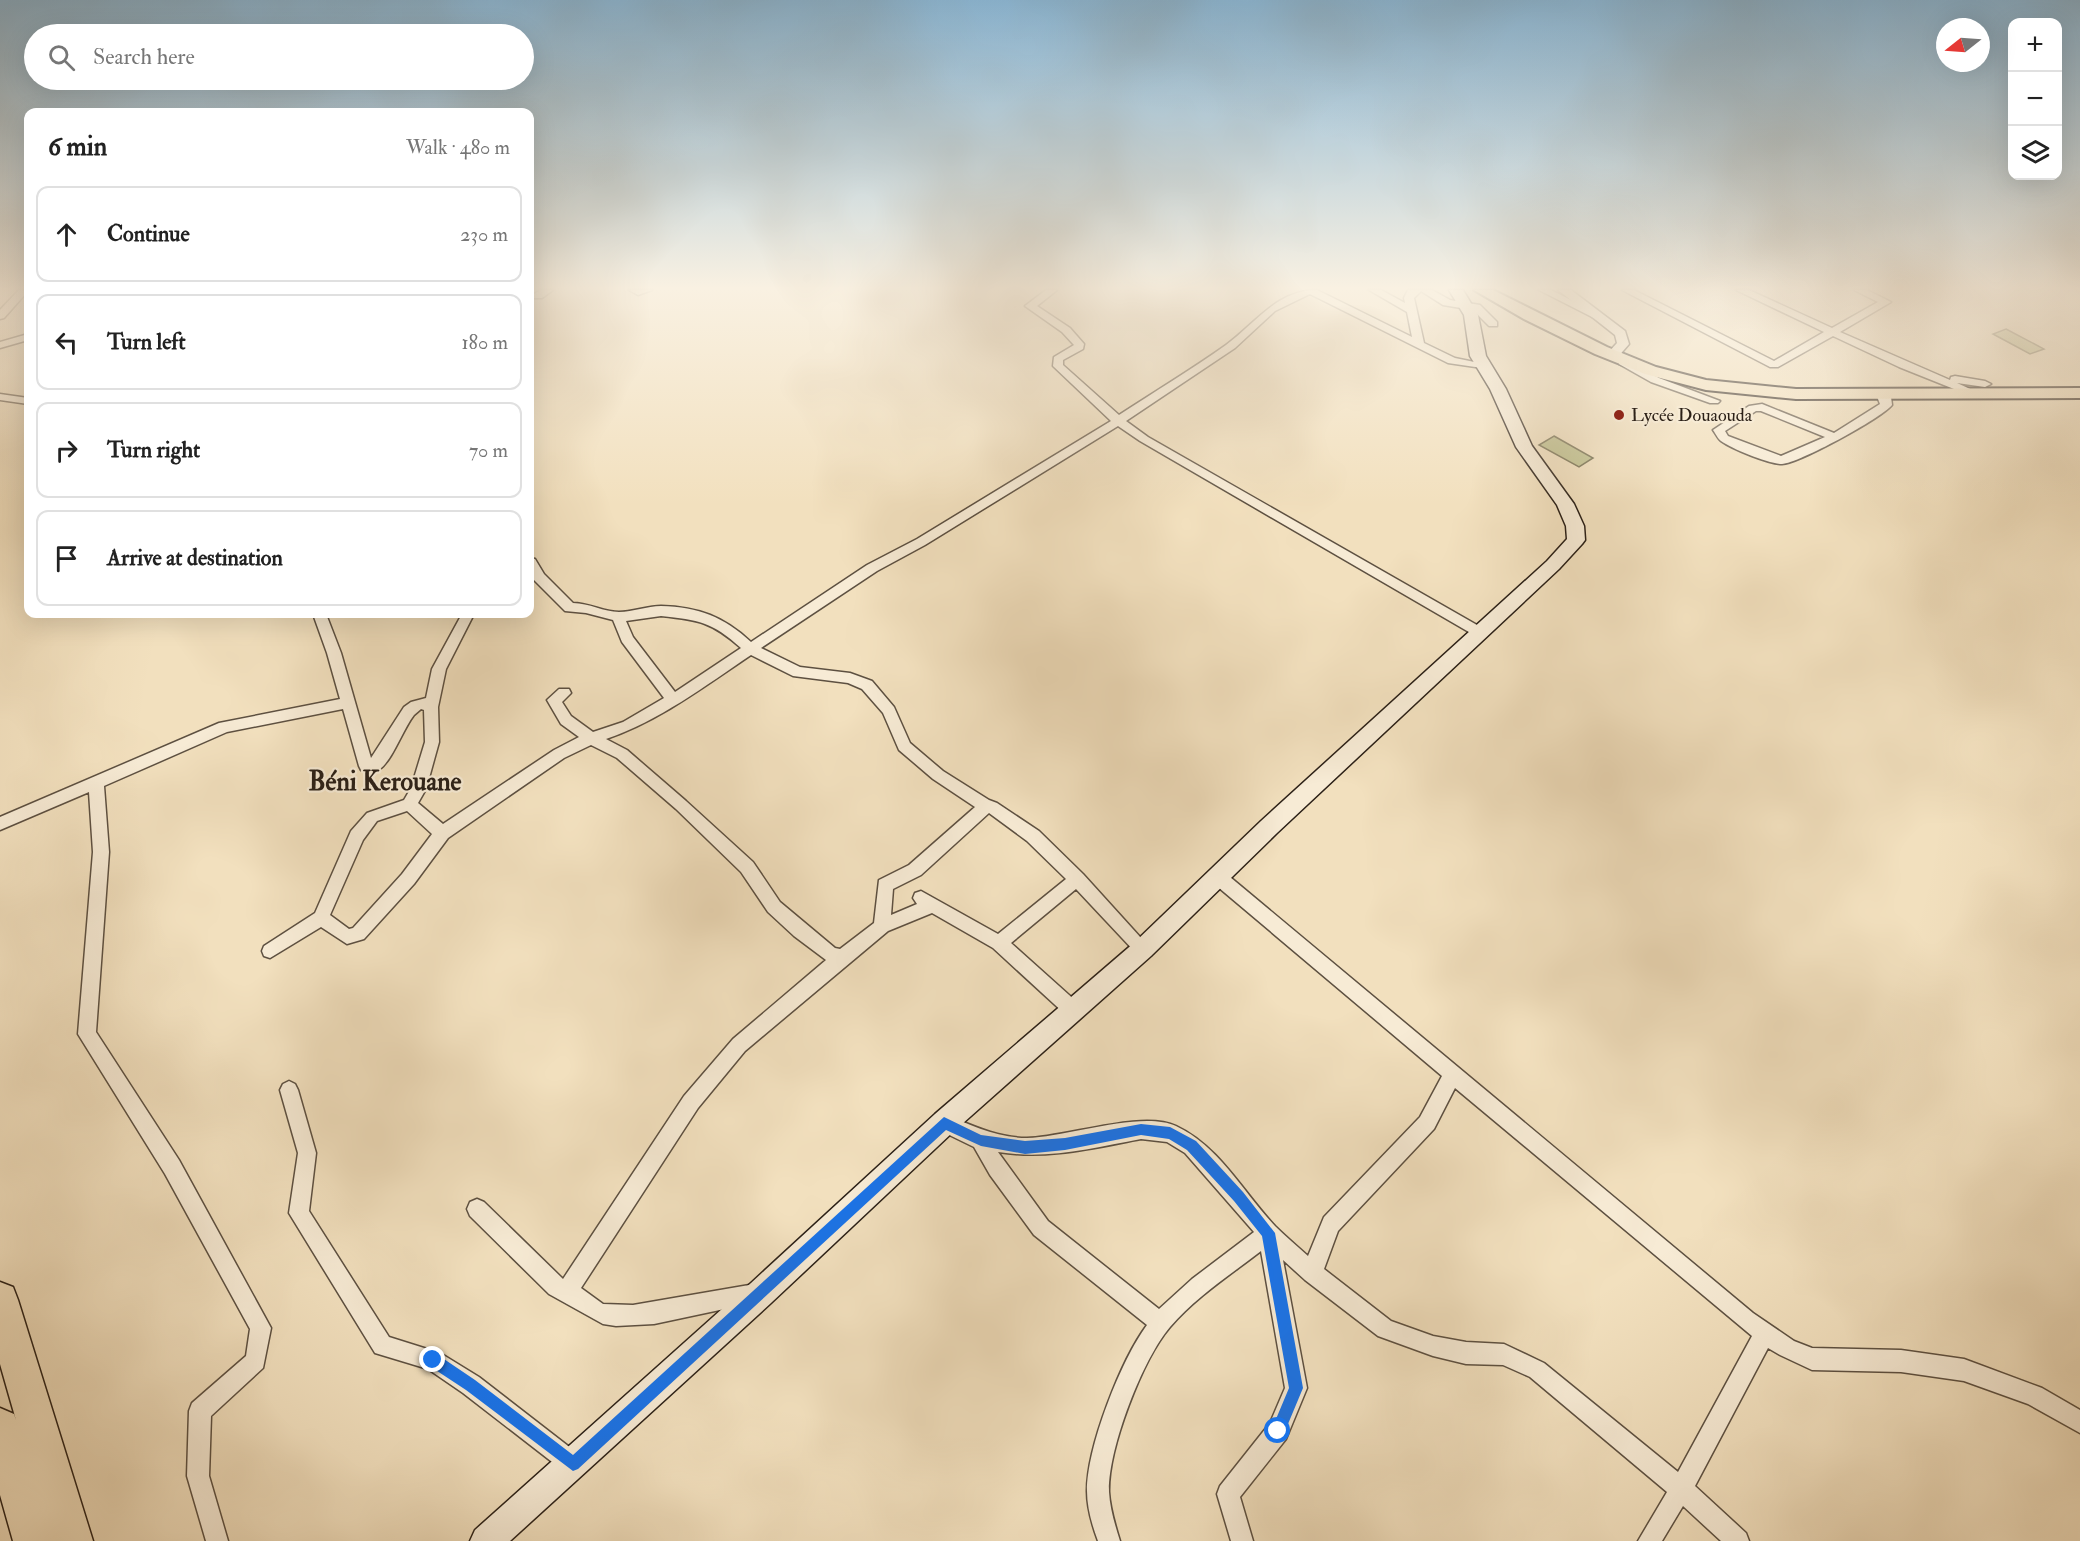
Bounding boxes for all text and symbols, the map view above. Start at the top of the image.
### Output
north arrow [1936,18,1990,72]
map controls [2008,18,2062,180]
button: + [2008,18,2062,72]
search box [24,24,534,90]
icon: search [45,41,78,74]
text: Search here [93,43,195,71]
button: − [2008,72,2062,126]
button: layers [2008,126,2062,180]
text: 6 min [48,131,107,163]
text: Walk · 480 m [406,135,510,160]
icon: ahead [50,218,83,251]
text: Continue [107,220,190,248]
text: 230 m [460,222,508,247]
icon: left [50,326,83,359]
text: Turn left [107,328,186,356]
text: 180 m [461,330,508,355]
place label: Lycée Douaouda [1631,404,1753,427]
marker: Lycée Douaouda [1612,408,1626,422]
icon: right [50,434,83,467]
text: Turn right [107,436,200,464]
text: 70 m [469,438,508,463]
icon: arrive [50,542,83,575]
text: Arrive at destination [107,544,283,572]
district label: Béni Kerouane [309,766,462,798]
route end [419,1346,445,1372]
route start [1264,1417,1290,1443]

